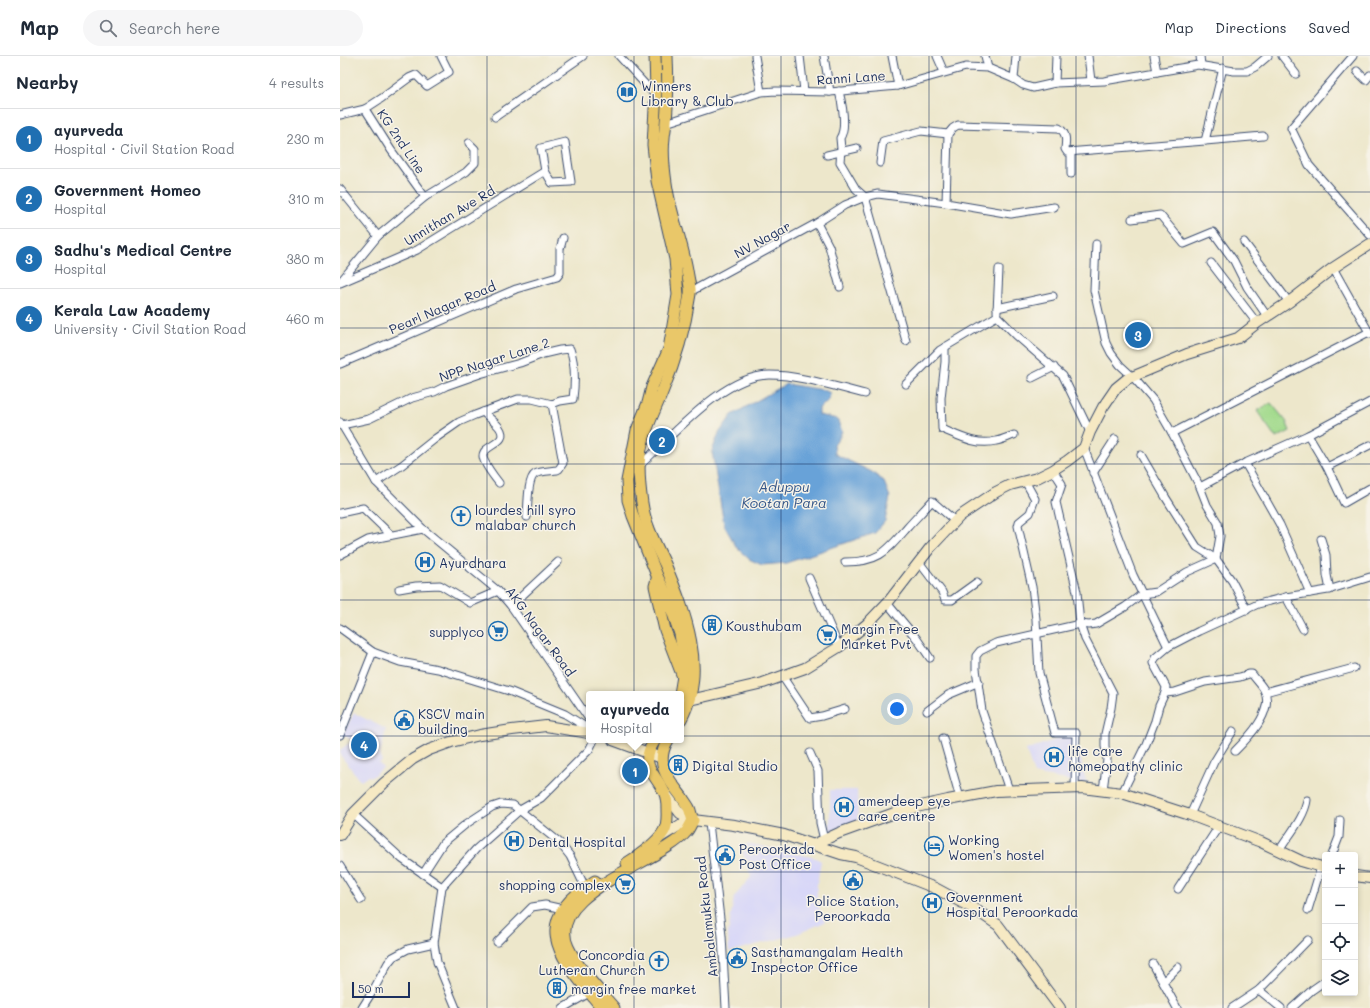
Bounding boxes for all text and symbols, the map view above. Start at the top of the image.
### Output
search box [83,10,363,46]
text: Map [20,15,59,40]
icon: search [97,17,119,39]
text: Search here [129,18,220,38]
text: Map [1165,18,1193,37]
text: Directions [1215,18,1286,37]
text: Saved [1308,18,1350,37]
street label: Ranni Lane [816,66,886,88]
text: Nearby [16,71,78,93]
text: 4 results [269,74,324,91]
place label: Winners Library & Club [641,77,734,109]
library icon: Winners Library & Club [616,81,638,103]
street label: KG 2nd Line [374,105,430,177]
text: ayurveda [54,120,124,140]
text: 1 [26,130,32,147]
text: 230 m [287,130,324,147]
text: Hospital · Civil Station Road [54,140,234,157]
text: Government Homeo [54,180,201,200]
street label: Unnithan Ave Rd [401,181,497,249]
text: 2 [25,190,33,207]
text: 310 m [288,190,324,207]
text: Hospital [54,200,106,217]
street label: NV Nagar [731,217,793,261]
text: Sadhu's Medical Centre [54,240,232,260]
text: 3 [25,250,33,267]
text: 380 m [286,250,324,267]
text: Hospital [54,260,106,277]
street label: Pearl Nagar Road [386,277,498,337]
text: Kerala Law Academy [54,300,210,320]
text: 4 [25,310,33,327]
text: 460 m [286,310,324,327]
text: University · Civil Station Road [54,320,246,337]
pin: 3 [1125,320,1151,350]
street label: NPP Nagar Lane 2 [437,333,551,385]
pin: 2 [649,426,675,456]
water label: Aduppu Kootan Para [741,477,827,512]
place label: lourdes hill syro malabar church [475,501,576,533]
church icon: lourdes hill syro malabar church [450,505,472,527]
hospital icon: Ayurdhara [414,551,436,573]
place label: Ayurdhara [439,554,507,571]
street label: AKG Nagar Road [503,583,579,679]
building icon: Kousthubam [701,614,723,636]
place label: Kousthubam [726,617,802,634]
supermarket icon: supplyco [487,620,509,642]
place label: Margin Free Market Pvt [841,620,919,652]
place label: supplyco [429,623,484,640]
supermarket icon: Margin Free Market Pvt [816,624,838,646]
popup [586,691,684,743]
text: ayurveda [600,699,670,719]
your location [887,699,907,719]
place label: KSCV main building [418,705,485,737]
public building icon: KSCV main building [393,709,415,731]
text: Hospital [600,719,653,736]
pin: 4 [351,730,377,760]
place label: life care homeopathy clinic [1068,742,1183,774]
hospital icon: life care homeopathy clinic [1043,746,1065,768]
building icon: Digital Studio [667,754,689,776]
pin: 1 [622,756,648,786]
place label: Digital Studio [692,757,778,774]
place label: amerdeep eye care centre [858,792,950,824]
hospital icon: amerdeep eye care centre [833,796,855,818]
hospital icon: Dental Hospital [503,830,525,852]
place label: Working Women's hostel [948,831,1044,863]
place label: Dental Hospital [528,833,626,850]
hotel icon: Working Women's hostel [923,835,945,857]
place label: Peroorkada Post Office [739,840,815,872]
public building icon: Peroorkada Post Office [714,844,736,866]
map controls [1322,852,1358,996]
button: + [1322,852,1358,888]
street label: Ambalamukku Road [691,855,721,979]
public building icon: Police Station, Peroorkada [842,869,864,891]
supermarket icon: shopping complex [614,873,636,895]
place label: shopping complex [499,876,611,893]
place label: Government Hospital Peroorkada [946,888,1078,920]
button: − [1322,888,1358,924]
place label: Police Station, Peroorkada [807,892,899,924]
hospital icon: Government Hospital Peroorkada [921,892,943,914]
button: locate [1322,924,1358,960]
place label: Sasthamangalam Health Inspector Office [751,943,903,975]
place label: Concordia Lutheran Church [539,946,645,978]
public building icon: Sasthamangalam Health Inspector Office [726,947,748,969]
church icon: Concordia Lutheran Church [648,950,670,972]
button: layers [1322,960,1358,996]
building icon: margin free market [546,977,568,999]
scale bar [352,980,410,999]
place label: margin free market [571,980,697,997]
text: 50 m [358,981,384,996]

